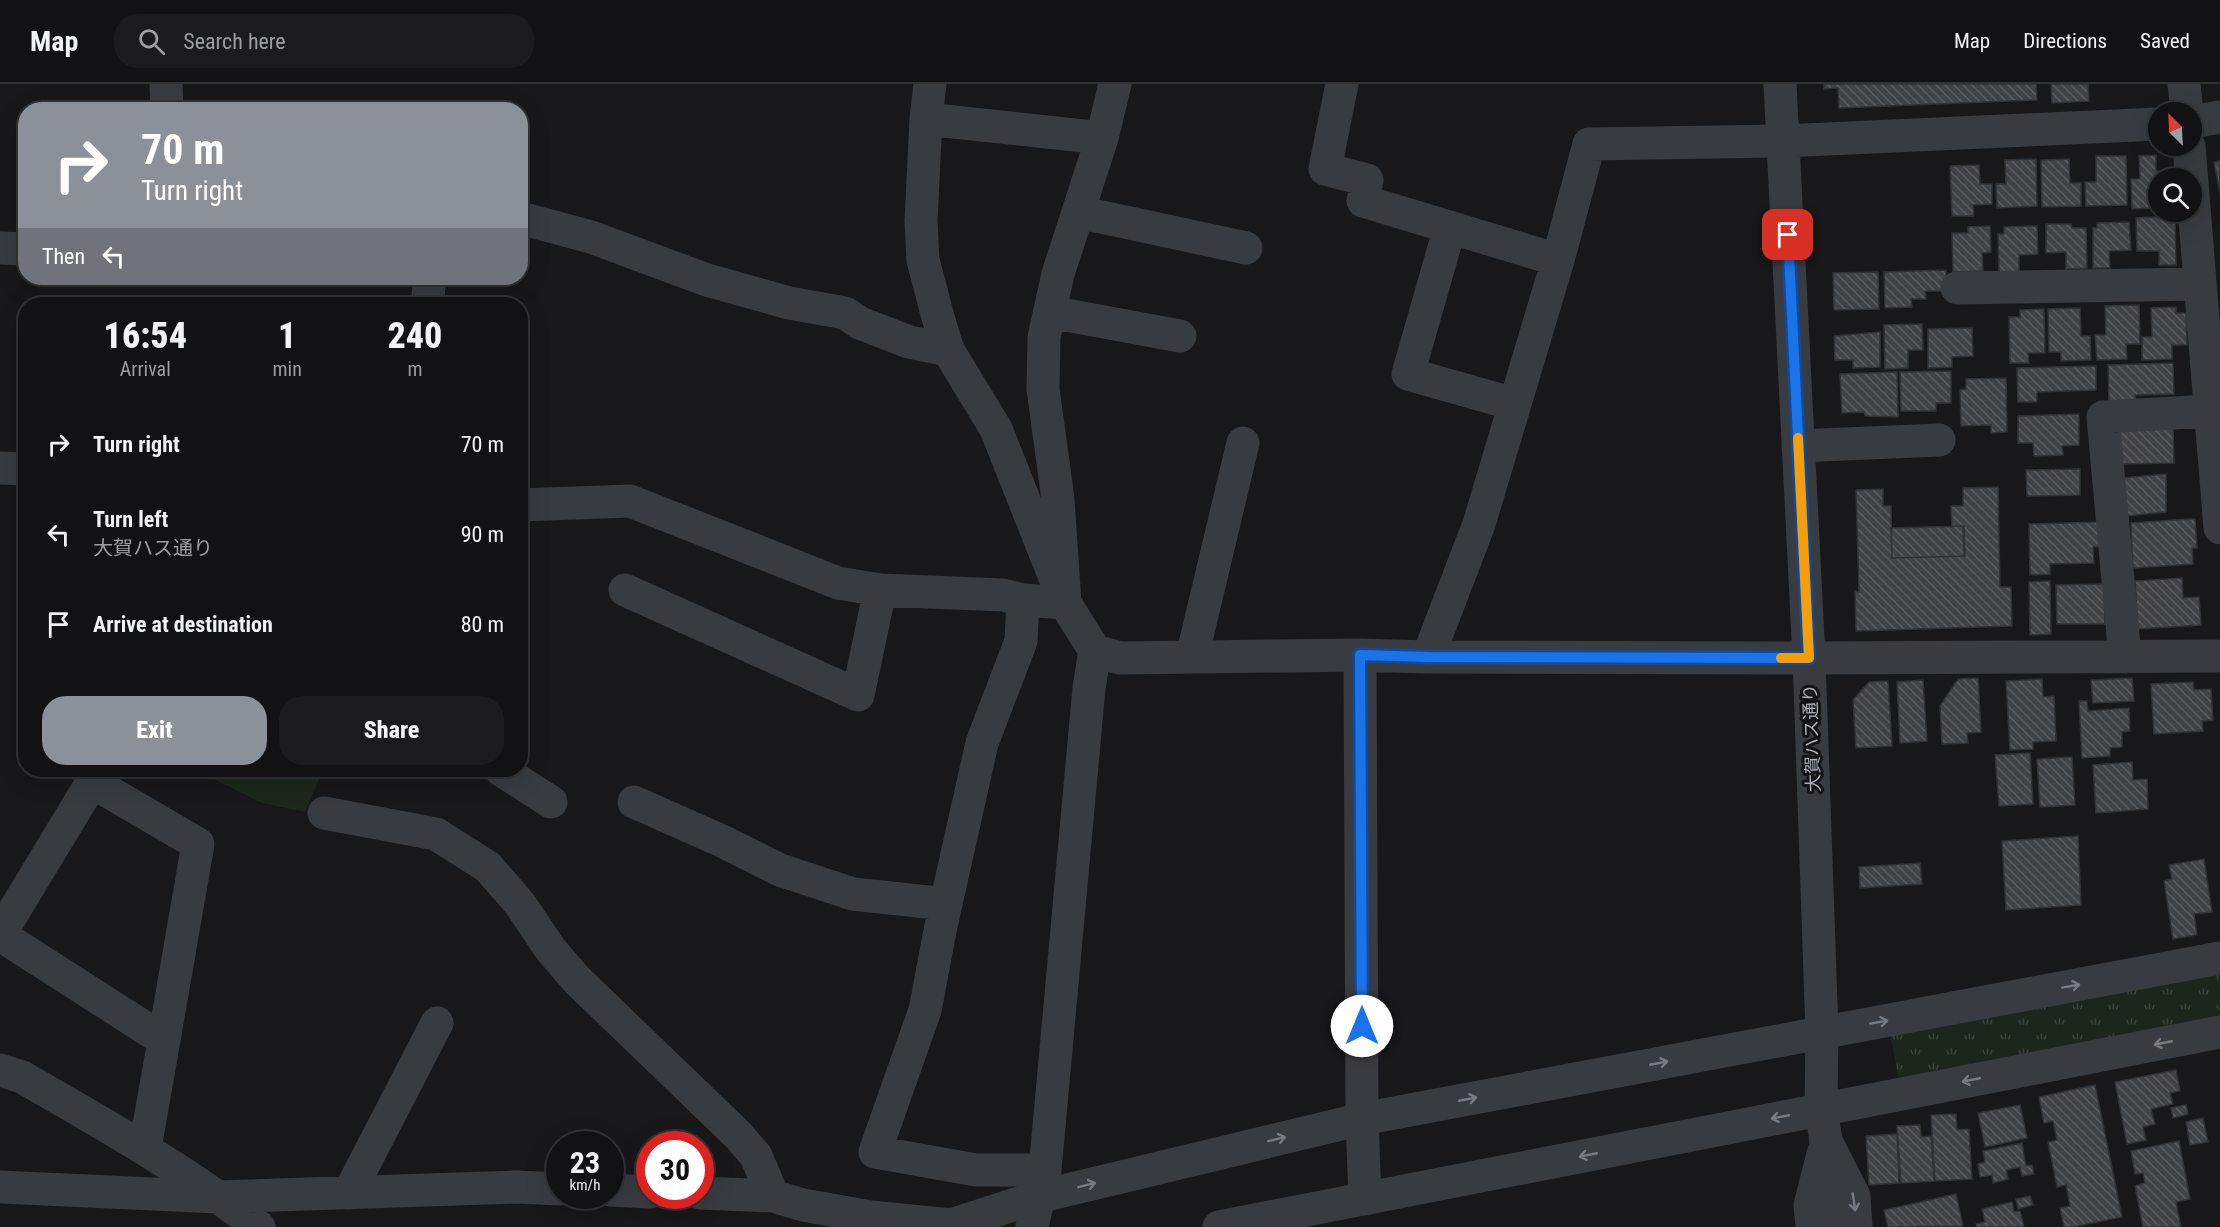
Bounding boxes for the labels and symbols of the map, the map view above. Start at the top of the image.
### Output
north arrow [2148,102,2202,156]
pin [1762,209,1813,260]
street label: 大賀ハス通り [1799,684,1824,792]
one-way arrow [2061,980,2080,991]
position arrow [1330,994,1394,1058]
one-way arrow [1869,1016,1889,1027]
one-way arrow [2153,1038,2173,1049]
one-way arrow [1649,1057,1669,1068]
one-way arrow [1962,1075,1981,1086]
one-way arrow [1457,1093,1477,1104]
one-way arrow [1770,1112,1790,1123]
speed limit sign: 30 [636,1131,714,1209]
one-way arrow [1267,1133,1286,1145]
one-way arrow [1579,1150,1599,1161]
one-way arrow [1078,1178,1097,1190]
one-way arrow [1848,1192,1859,1211]

